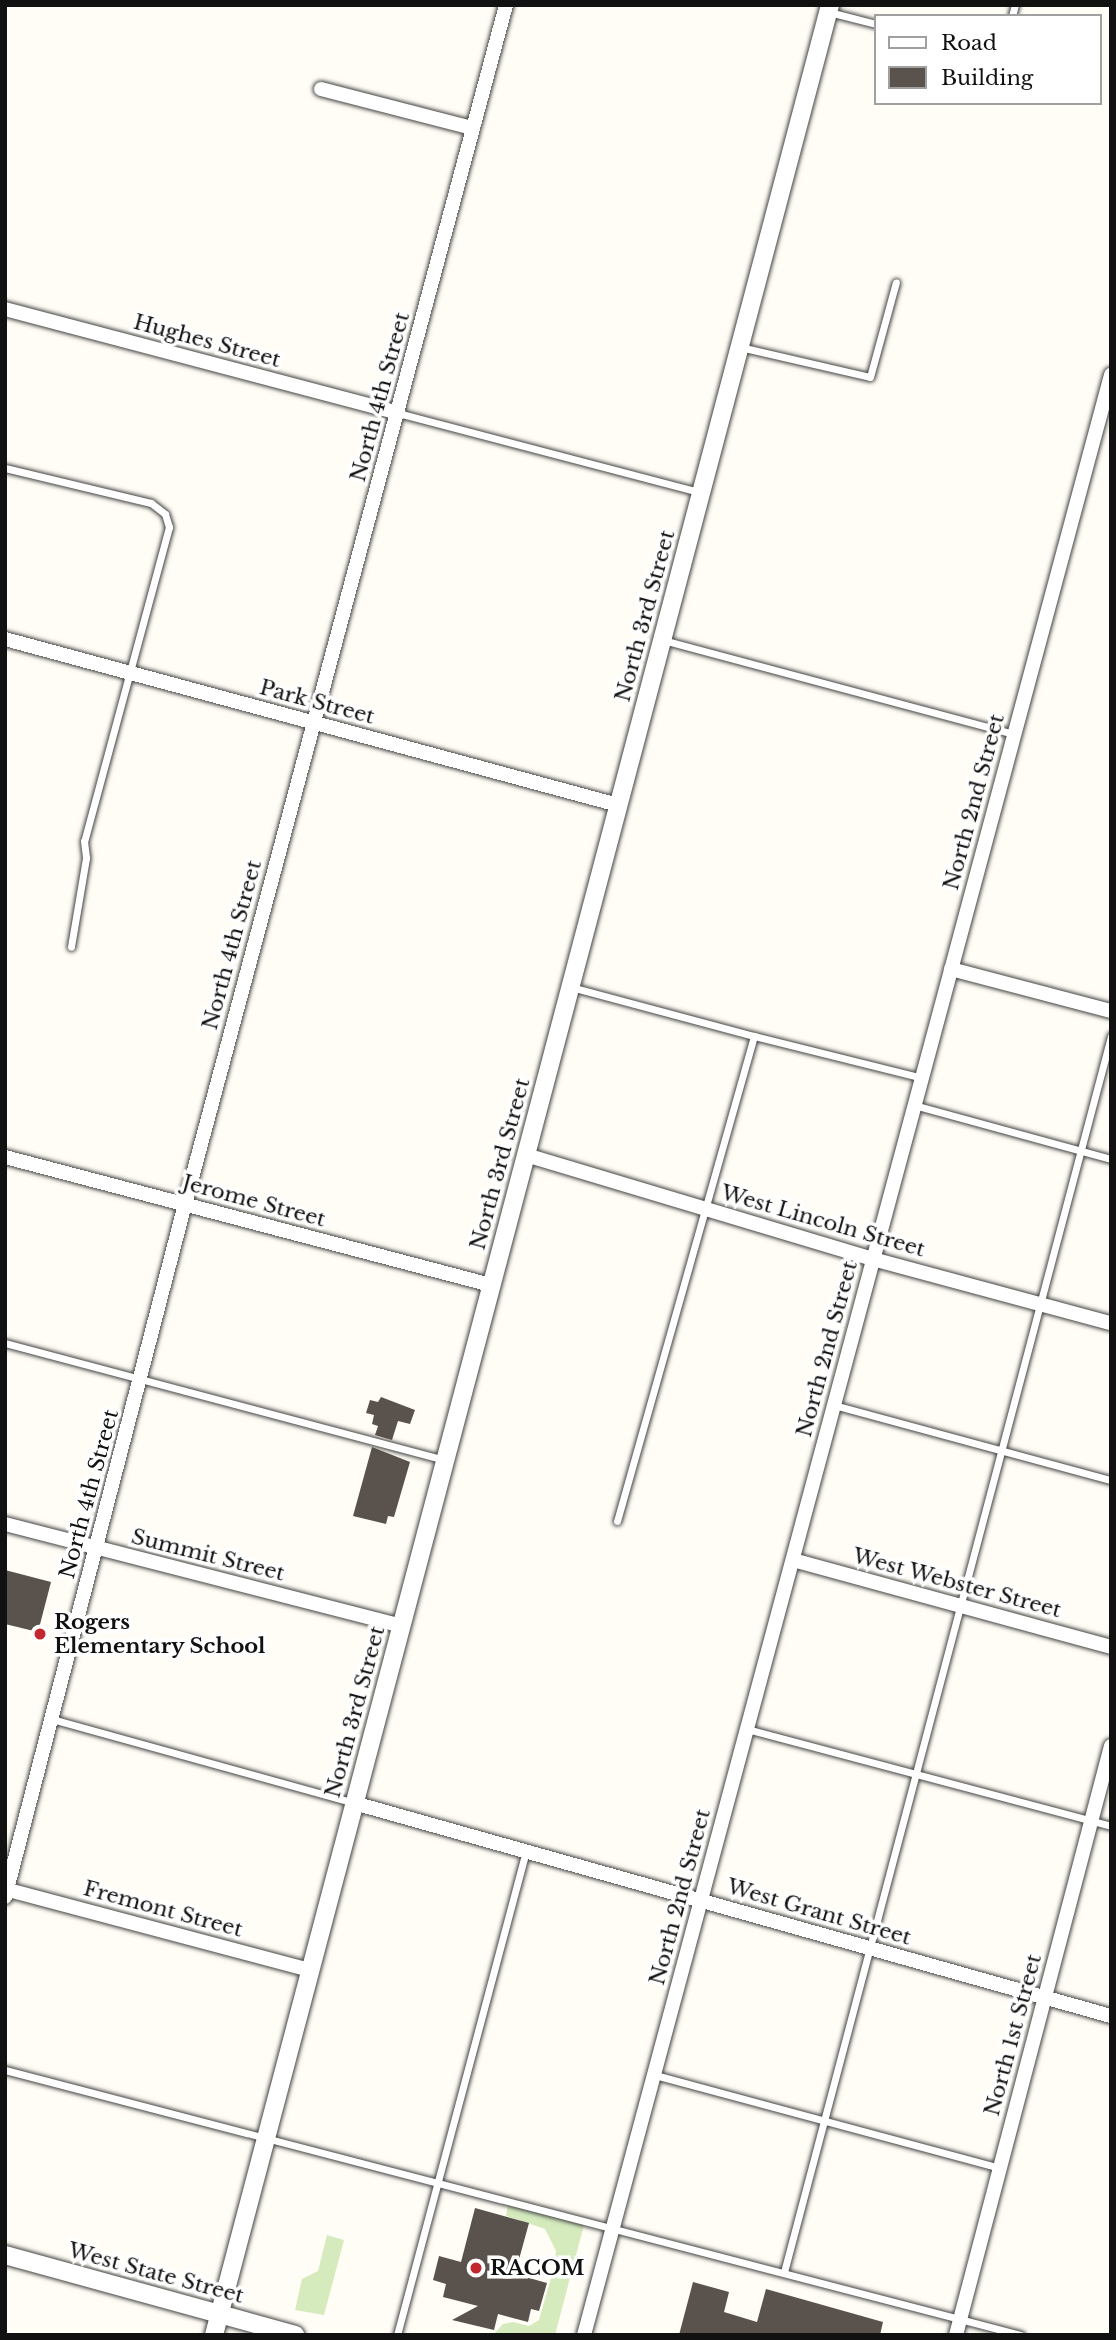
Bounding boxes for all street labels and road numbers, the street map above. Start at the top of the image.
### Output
street label: Hughes Street [131,309,283,373]
street label: North 4th Street [345,310,415,484]
street label: North 3rd Street [610,527,680,705]
street label: Park Street [257,675,377,729]
street label: North 2nd Street [938,711,1010,893]
street label: North 4th Street [197,858,267,1032]
street label: North 3rd Street [465,1075,535,1253]
street label: Jerome Street [180,1170,328,1232]
street label: West Lincoln Street [718,1180,928,1262]
street label: North 2nd Street [791,1258,863,1440]
street label: North 4th Street [54,1407,124,1581]
street label: Summit Street [129,1524,287,1586]
street label: West Webster Street [849,1543,1065,1623]
street label: North 3rd Street [320,1623,390,1801]
street label: North 2nd Street [644,1806,716,1988]
street label: West Grant Street [724,1874,914,1950]
street label: Fremont Street [81,1876,245,1942]
street label: North 1st Street [979,1951,1047,2119]
street label: West State Street [65,2237,247,2309]

